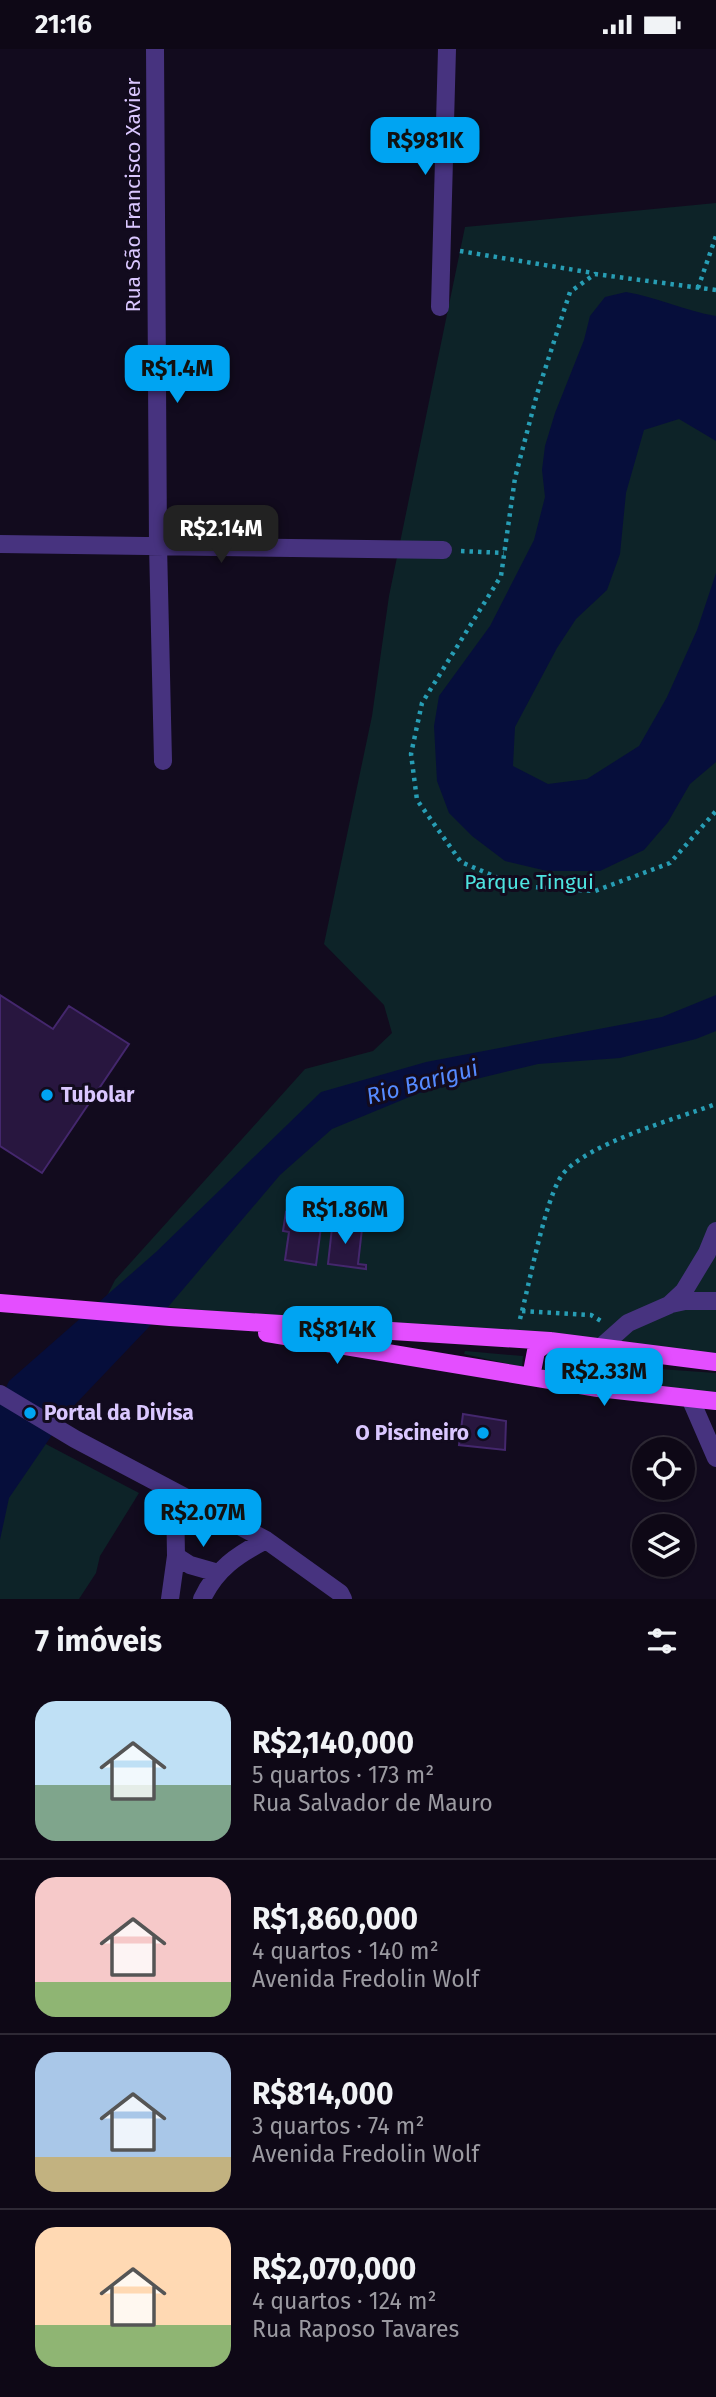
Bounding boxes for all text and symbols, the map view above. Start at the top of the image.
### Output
text: 21:16 [35,9,92,40]
street label: Rua São Francisco Xavier [120,78,146,312]
pin: R$981K [368,117,482,177]
text: R$981K [386,126,464,154]
pin: R$1.4M [120,345,234,405]
text: R$1.4M [141,354,213,382]
pin: R$2.14M [156,505,286,565]
text: R$2.14M [179,514,263,542]
park label: Parque Tingui [464,869,594,895]
water label: Rio Barigui [363,1054,482,1110]
place label: Tubolar [61,1082,135,1108]
marker: Tubolar [39,1087,55,1103]
pin: R$1.86M [280,1187,410,1246]
text: R$1.86M [302,1195,388,1223]
pin: R$814K [280,1307,394,1366]
text: R$814K [298,1315,376,1343]
pin: R$2.33M [539,1349,669,1408]
text: R$2.33M [561,1357,647,1385]
place label: Portal da Divisa [44,1400,194,1426]
marker: Portal da Divisa [22,1405,38,1421]
place label: O Piscineiro [355,1420,469,1446]
marker: O Piscineiro [475,1425,491,1441]
map controls [632,1437,695,1577]
button: locate [632,1437,695,1500]
pin: R$2.07M [138,1489,268,1549]
text: R$2.07M [160,1498,246,1526]
button: layers [632,1514,695,1577]
icon: filters [643,1622,681,1660]
text: 7 imóveis [35,1623,162,1659]
text: R$2,140,000 [252,1725,414,1761]
icon: home [91,1729,175,1813]
text: 5 quartos · 173 m² [252,1761,434,1789]
text: Rua Salvador de Mauro [252,1789,493,1817]
text: R$1,860,000 [252,1901,418,1937]
icon: home [91,1905,175,1989]
text: 4 quartos · 140 m² [252,1937,439,1965]
text: Avenida Fredolin Wolf [252,1965,479,1993]
text: R$814,000 [252,2076,394,2112]
icon: home [91,2080,175,2164]
text: 3 quartos · 74 m² [252,2112,424,2140]
text: Avenida Fredolin Wolf [252,2140,479,2168]
text: R$2,070,000 [252,2251,416,2287]
icon: home [91,2255,175,2339]
text: 4 quartos · 124 m² [252,2287,437,2315]
text: Rua Raposo Tavares [252,2315,459,2343]

